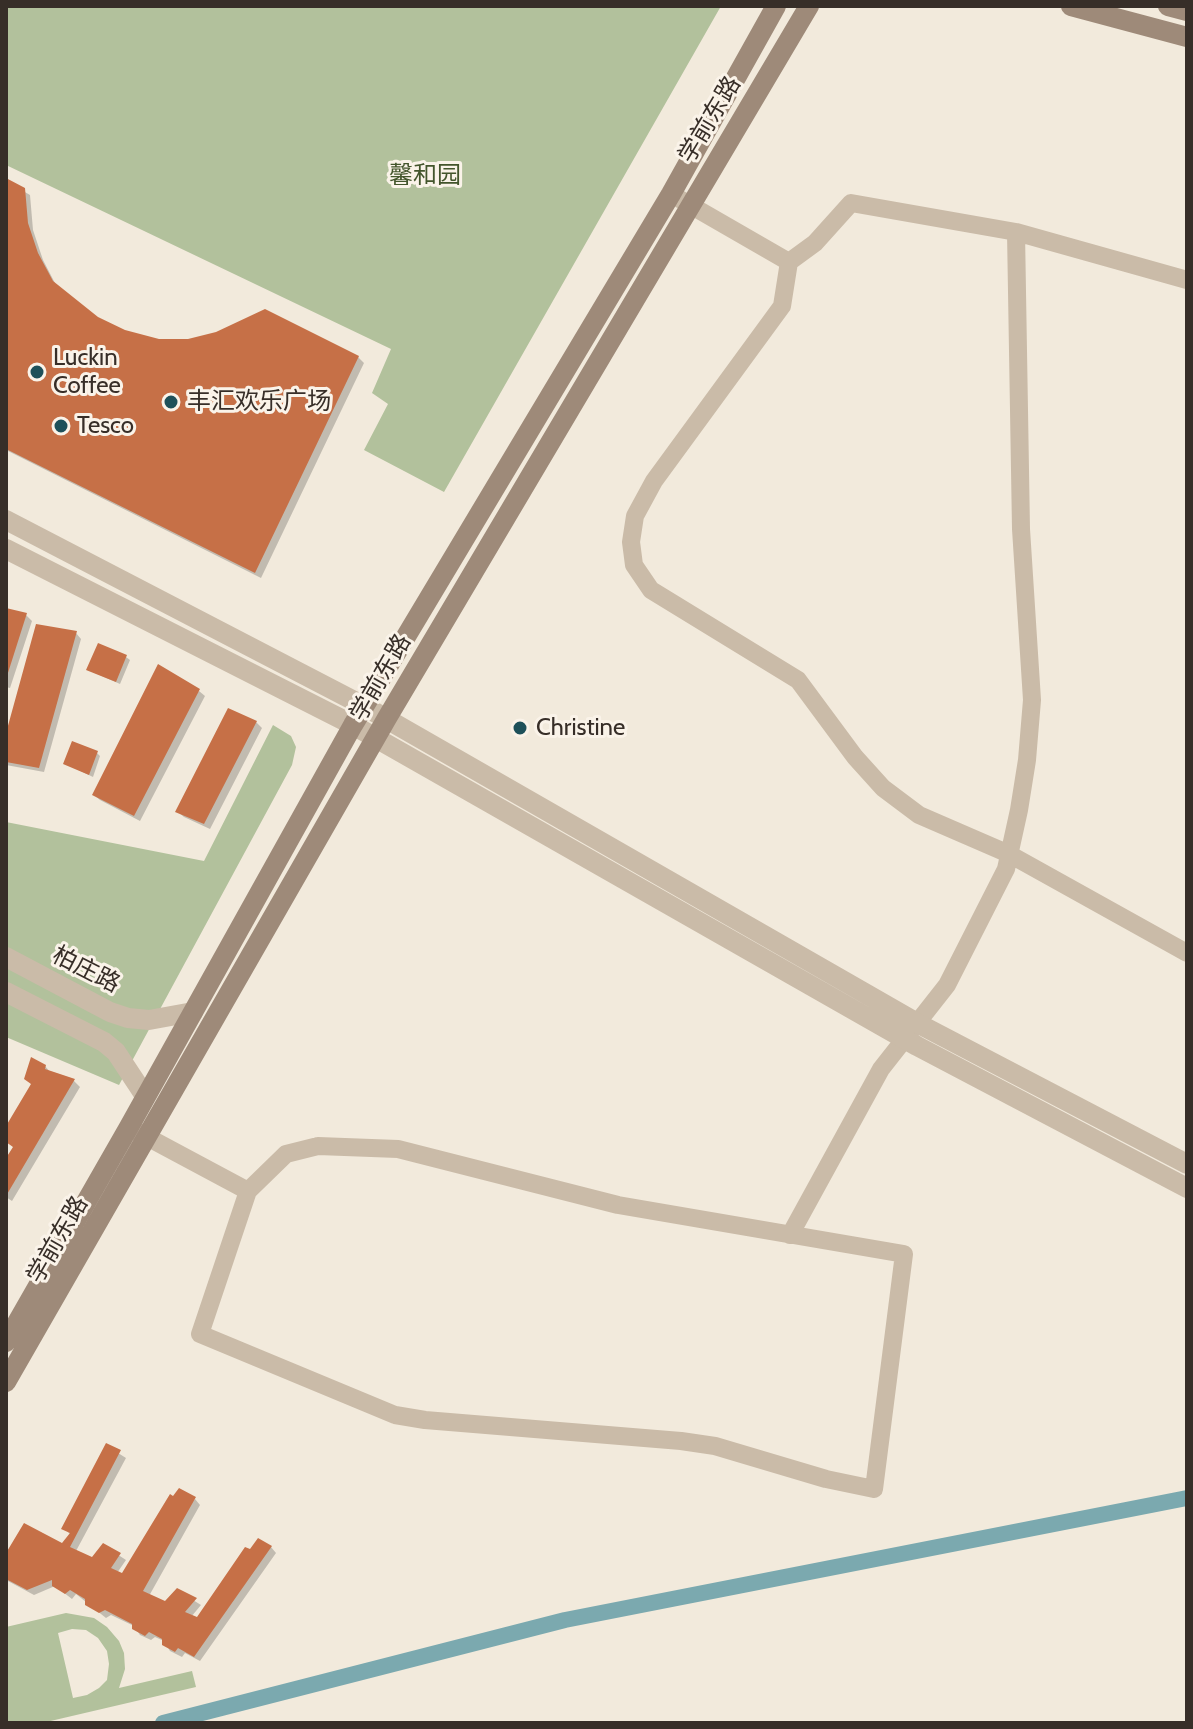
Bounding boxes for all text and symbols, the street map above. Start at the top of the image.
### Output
street label: 学前东路 [673,71,747,169]
park label: 馨和园 [389,162,461,190]
place label: Luckin Coffee [53,344,121,400]
marker: Luckin Coffee [28,363,46,381]
place label: 丰汇欢乐广场 [187,388,331,416]
marker: 丰汇欢乐广场 [162,393,180,411]
place label: Tesco [77,412,134,440]
marker: Tesco [52,417,70,435]
street label: 学前东路 [345,629,417,727]
place label: Christine [536,714,625,742]
marker: Christine [511,719,529,737]
street label: 柏庄路 [47,941,125,999]
street label: 学前东路 [22,1191,94,1289]

